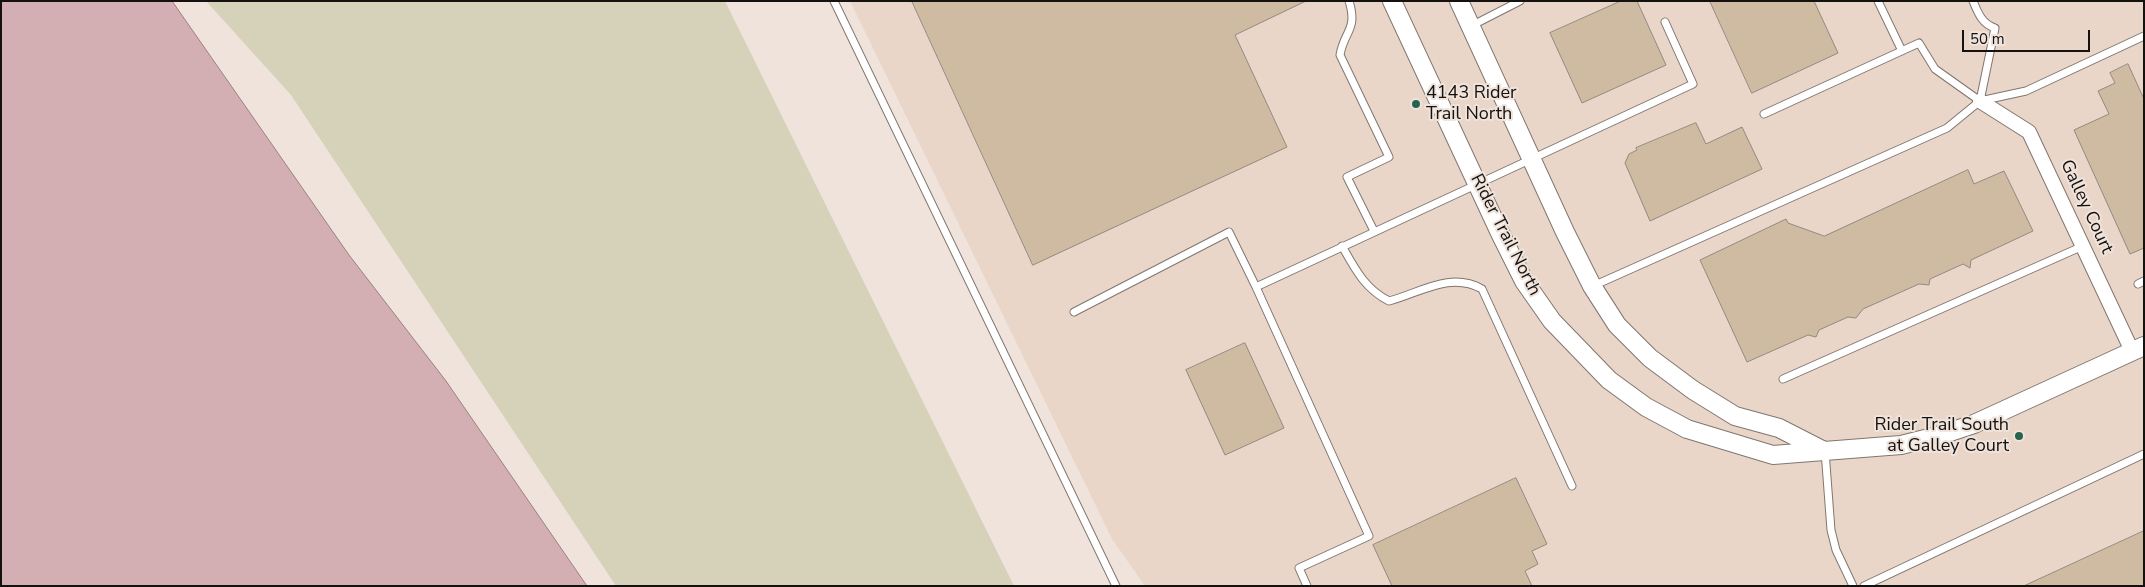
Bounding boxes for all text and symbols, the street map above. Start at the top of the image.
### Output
scale bar [1965,20,2092,52]
text: 50 m [1970,29,2005,49]
place label: 4143 Rider Trail North [1426,83,1517,126]
marker: 4143 Rider Trail North [1410,98,1422,110]
street label: Galley Court [2055,157,2117,257]
street label: Rider Trail North [1465,171,1545,299]
place label: Rider Trail South at Galley Court [1874,415,2009,458]
marker: Rider Trail South at Galley Court [2013,430,2025,442]

